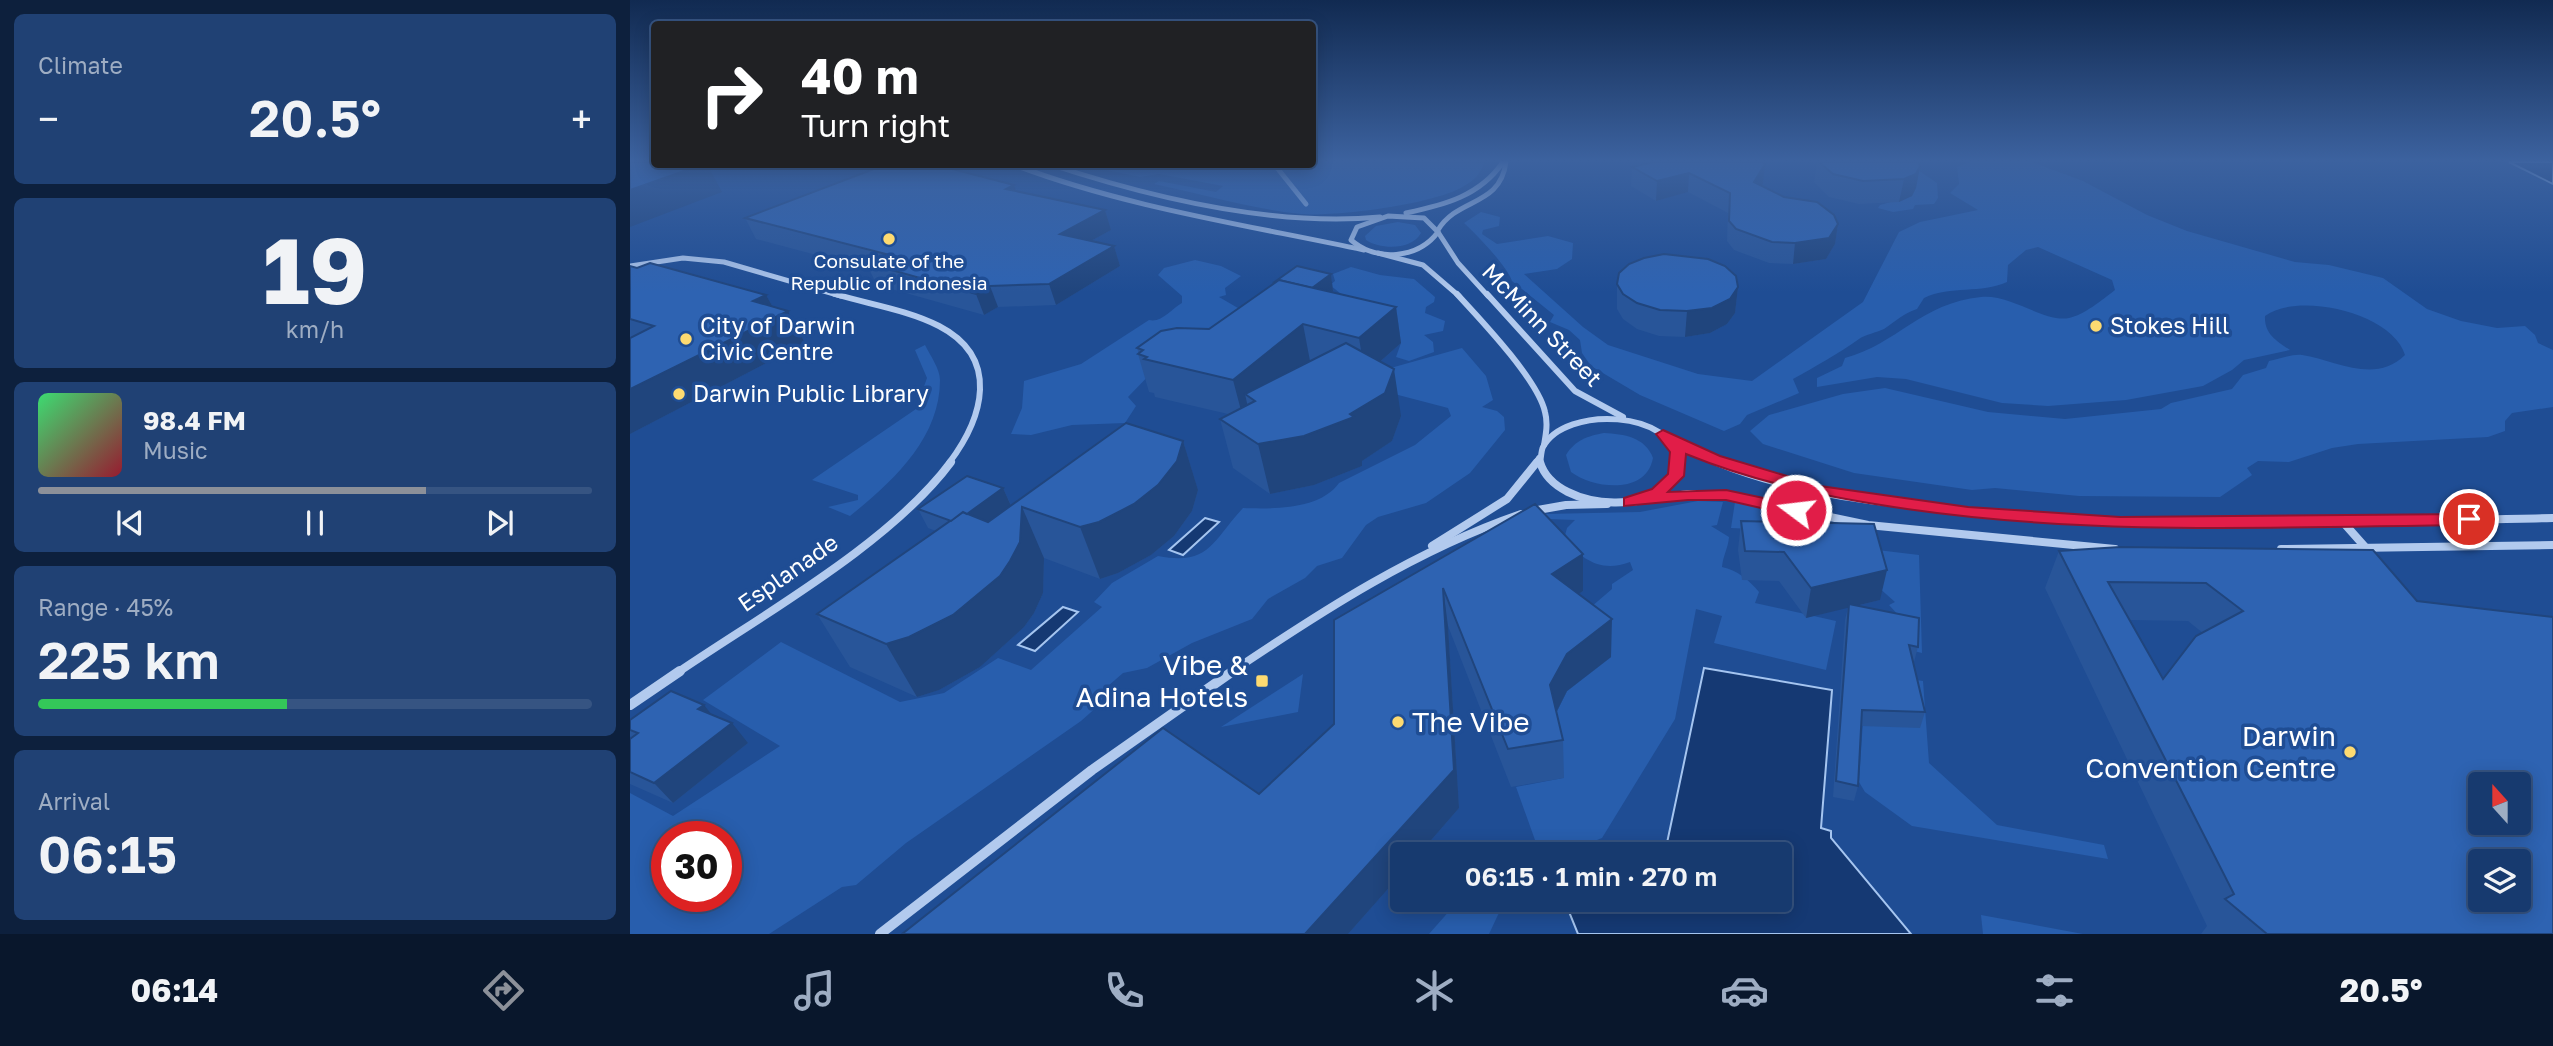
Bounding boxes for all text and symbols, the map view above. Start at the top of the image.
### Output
text: 40 m [801,46,919,105]
icon: right [686,49,777,140]
text: Climate [38,51,123,79]
text: 20.5° [249,86,381,148]
text: − [38,96,59,141]
text: + [571,96,592,141]
text: Turn right [801,106,950,144]
text: 19 [263,215,367,324]
marker: Consulate of the Republic of Indonesia [881,231,897,247]
place label: Consulate of the Republic of Indonesia [790,249,988,294]
street label: McMinn Street [1477,257,1608,392]
place label: City of Darwin Civic Centre [700,311,855,365]
place label: Stokes Hill [2110,311,2229,339]
text: km/h [286,315,344,343]
marker: Stokes Hill [2088,318,2104,334]
marker: City of Darwin Civic Centre [678,331,694,347]
place label: Darwin Public Library [693,379,929,407]
marker: Darwin Public Library [671,386,687,402]
text: 98.4 FM [143,405,246,436]
text: Music [143,436,208,464]
position arrow [1759,473,1833,547]
pin [2439,489,2499,549]
icon: arrive [2450,500,2488,538]
icon: previous [111,504,149,542]
icon: pause [296,504,334,542]
icon: next [481,504,519,542]
street label: Esplanade [732,528,843,617]
text: Range · 45% [38,593,173,621]
text: 225 km [38,628,220,690]
place label: Vibe & Adina Hotels [1075,648,1248,713]
marker: Vibe & Adina Hotels [1254,673,1270,689]
place label: The Vibe [1412,705,1530,738]
marker: The Vibe [1390,714,1406,730]
place label: Darwin Convention Centre [2085,719,2336,784]
marker: Darwin Convention Centre [2342,744,2358,760]
north arrow [2468,772,2530,835]
map controls [2468,772,2531,912]
text: Arrival [38,787,110,815]
speed limit sign: 30 [651,821,742,912]
text: 06:15 [38,822,177,884]
button: layers [2468,849,2531,912]
text: 06:15 · 1 min · 270 m [1465,861,1717,892]
icon: directions [479,966,528,1015]
icon: music [790,966,839,1015]
icon: phone [1100,966,1149,1015]
icon: climate [1410,966,1459,1015]
icon: car [1720,966,1769,1015]
icon: filters [2030,966,2079,1015]
text: 06:14 [131,971,218,1009]
text: 20.5° [2340,971,2422,1009]

